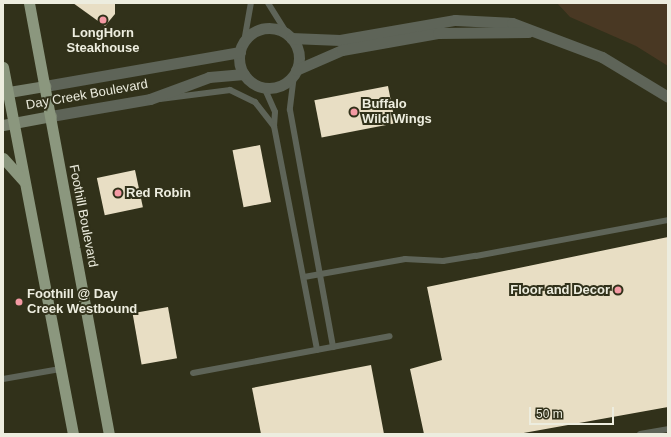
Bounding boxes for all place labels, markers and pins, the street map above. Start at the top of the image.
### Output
marker: LongHorn Steakhouse [98,15,108,25]
place label: LongHorn Steakhouse [67,26,139,57]
place label: Buffalo Wild Wings [362,97,432,128]
marker: Buffalo Wild Wings [349,107,359,117]
place label: Red Robin [126,185,191,201]
marker: Red Robin [113,188,123,198]
place label: Floor and Decor [510,282,610,298]
marker: Floor and Decor [613,285,623,295]
place label: Foothill @ Day Creek Westbound [27,287,137,318]
marker: Foothill @ Day Creek Westbound [14,297,24,307]

